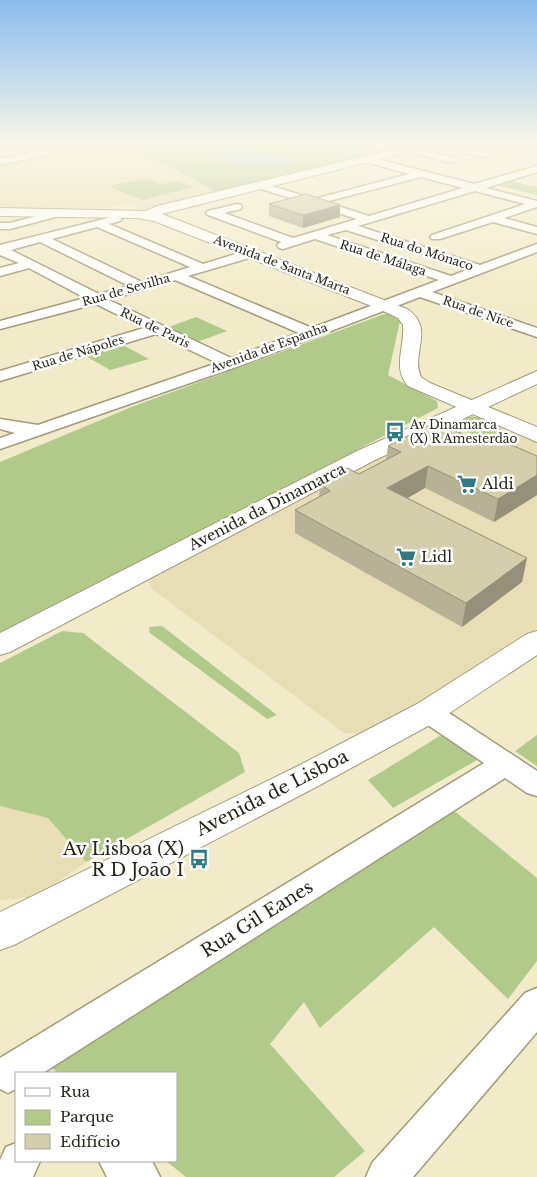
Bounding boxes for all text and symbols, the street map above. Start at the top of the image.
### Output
street label: Rua do Mónaco [379,229,476,274]
street label: Avenida de Santa Marta [211,231,353,298]
street label: Rua de Málaga [338,236,429,279]
street label: Rua de Sevilha [80,270,172,309]
street label: Rua de Nice [441,292,516,331]
street label: Rua de Paris [118,304,193,351]
street label: Avenida de Espanha [207,319,330,376]
street label: Rua de Nápoles [30,331,126,374]
place label: Av Dinamarca (X) R Amesterdão [409,417,517,446]
bus stop icon: Av Dinamarca (X) R Amesterdão [384,421,406,443]
street label: Avenida da Dinamarca [184,458,349,555]
supermarket icon: Aldi [456,473,478,495]
place label: Aldi [481,474,514,493]
supermarket icon: Lidl [395,546,417,568]
place label: Lidl [421,547,452,566]
street label: Avenida de Lisboa [191,745,352,841]
place label: Av Lisboa (X) R D João I [62,838,184,881]
bus stop icon: Av Lisboa (X) R D João I [188,848,210,870]
street label: Rua Gil Eanes [197,876,317,962]
legend [15,1072,178,1162]
text: Rua [60,1082,91,1101]
text: Parque [60,1107,114,1126]
text: Edifício [60,1132,121,1151]

